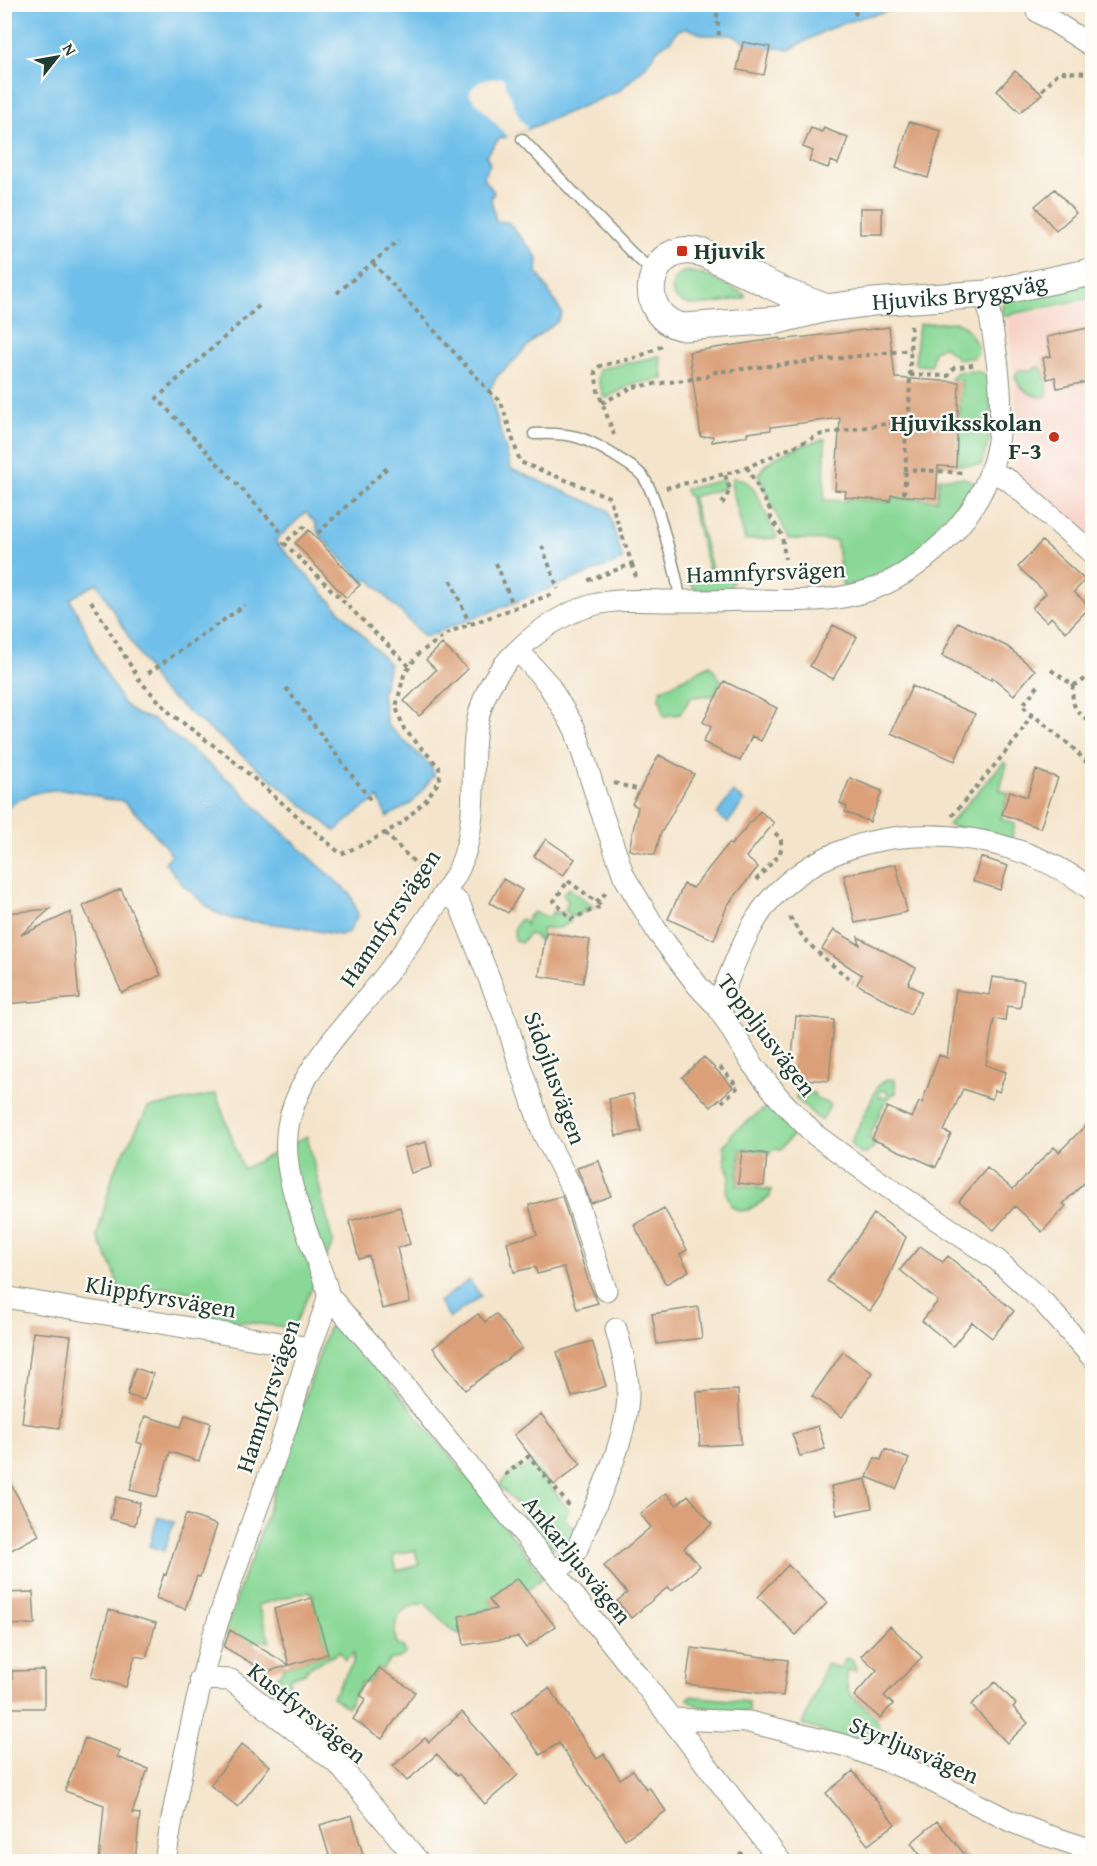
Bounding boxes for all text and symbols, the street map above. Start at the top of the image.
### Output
north arrow [27,27,87,87]
text: N [57,39,83,60]
place label: Hjuvik [694,233,765,268]
marker: Hjuvik [675,244,689,258]
street label: Hjuviks Bryggväg [871,264,1050,319]
place label: Hjuviksskolan F-3 [891,405,1042,468]
marker: Hjuviksskolan F-3 [1047,430,1061,444]
street label: Hamnfyrsvägen [686,551,847,592]
street label: Hamnfyrsvägen [331,841,449,994]
street label: Toppljusvägen [709,966,826,1104]
street label: Sidojlusvägen [515,1006,596,1150]
street label: Klippfyrsvägen [83,1266,240,1327]
street label: Hamnfyrsvägen [226,1314,309,1477]
street label: Ankarljusvägen [514,1488,641,1632]
street label: Kustfyrsvägen [240,1654,375,1772]
street label: Styrljusvägen [844,1707,985,1793]

